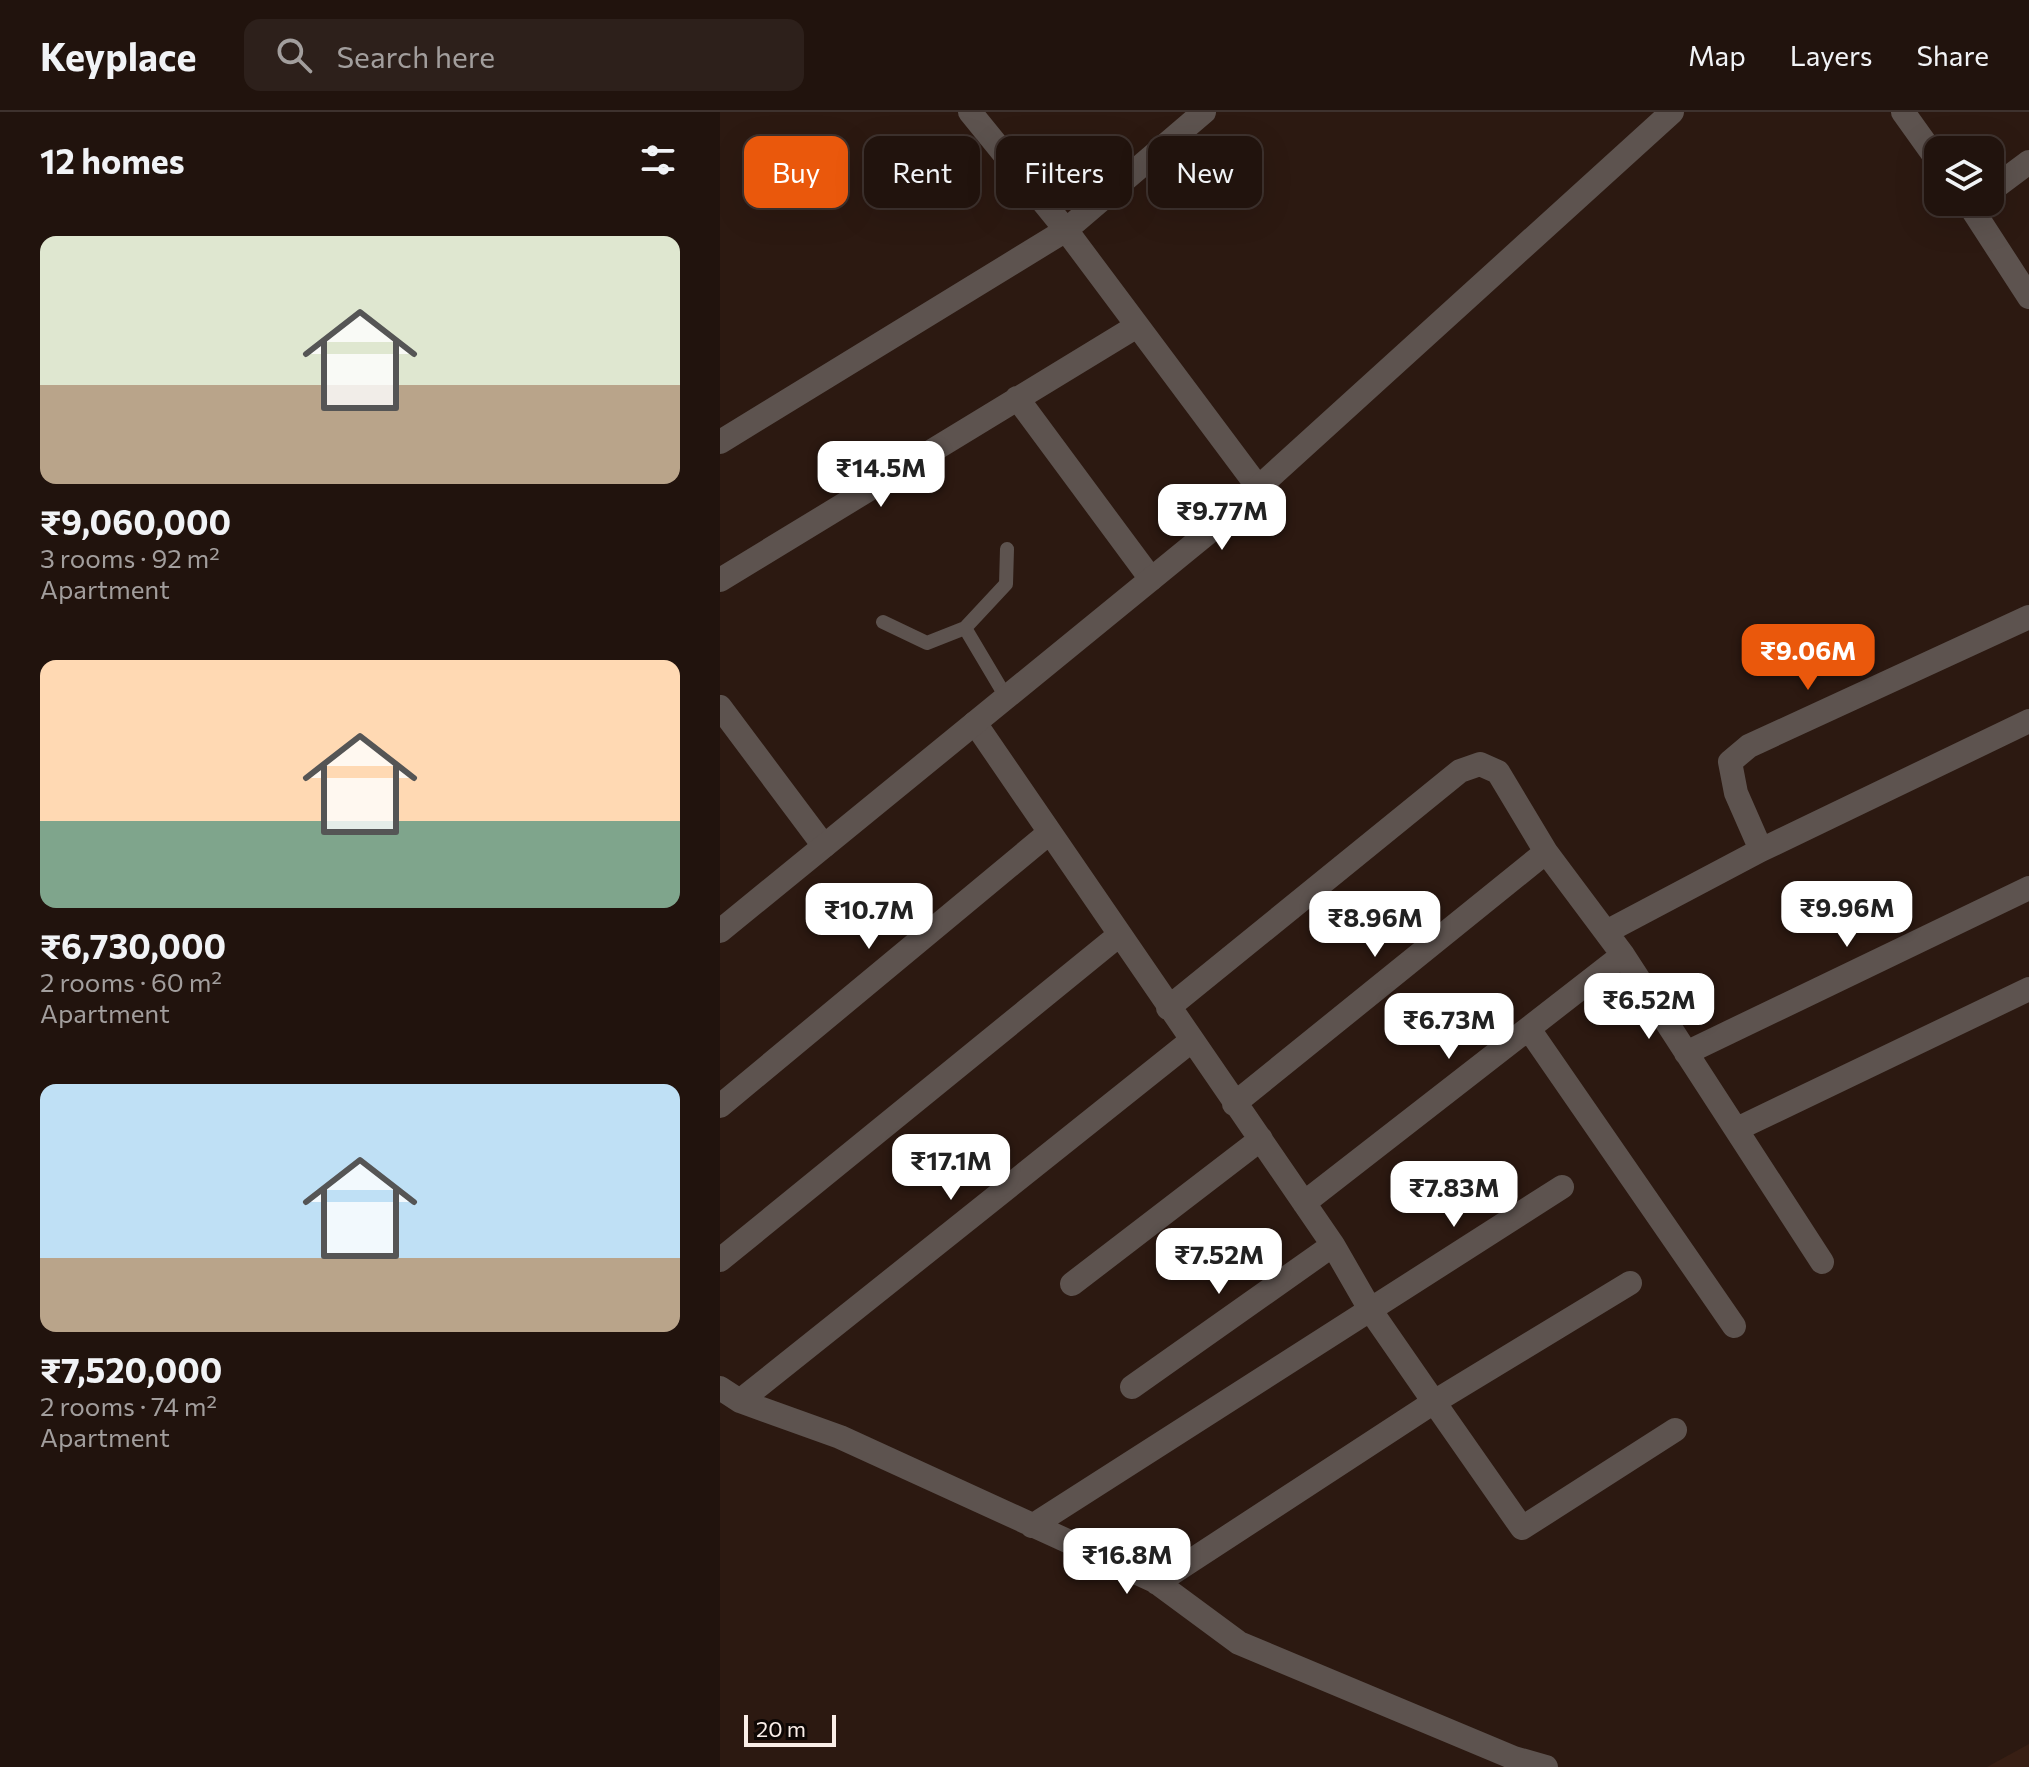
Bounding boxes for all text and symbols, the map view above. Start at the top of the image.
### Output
search box [244,19,804,91]
text: Keyplace [40,32,196,79]
icon: search [272,33,316,77]
text: Search here [336,37,495,74]
text: Map [1688,38,1746,72]
text: Layers [1790,38,1872,72]
text: Share [1916,38,1989,72]
chip: Buy [744,136,848,208]
chip: Rent [864,136,980,208]
chip: Filters [996,136,1132,208]
chip: New [1148,136,1262,208]
map controls [1924,136,2004,216]
button: layers [1924,136,2004,216]
icon: filters [636,138,680,182]
text: 12 homes [40,139,185,181]
icon: home [288,288,432,432]
pin: ₹14.5M [816,441,946,509]
text: ₹14.5M [836,451,926,482]
pin: ₹9.77M [1157,484,1287,552]
text: ₹9.77M [1176,494,1268,525]
text: ₹9,060,000 [40,500,231,542]
text: 3 rooms · 92 m² [40,542,220,573]
text: Apartment [40,573,170,604]
pin: ₹9.06M [1743,624,1873,692]
text: ₹9.06M [1760,634,1856,665]
icon: home [288,712,432,856]
pin: ₹9.96M [1782,881,1912,949]
pin: ₹10.7M [804,883,934,951]
pin: ₹8.96M [1310,891,1440,959]
text: ₹9.96M [1799,891,1895,922]
text: ₹10.7M [824,893,914,924]
text: ₹8.96M [1327,901,1423,932]
text: ₹6,730,000 [40,924,226,966]
text: 2 rooms · 60 m² [40,966,222,997]
pin: ₹6.52M [1584,973,1714,1041]
text: ₹6.52M [1602,983,1696,1014]
pin: ₹6.73M [1384,993,1514,1061]
text: Apartment [40,997,170,1028]
text: ₹6.73M [1403,1003,1495,1034]
pin: ₹17.1M [886,1134,1016,1202]
icon: home [288,1136,432,1280]
text: ₹17.1M [910,1144,992,1175]
pin: ₹7.83M [1389,1161,1519,1229]
text: ₹7.83M [1409,1171,1499,1202]
pin: ₹7.52M [1154,1228,1284,1296]
text: ₹7.52M [1174,1238,1264,1269]
text: ₹7,520,000 [40,1348,222,1390]
text: 2 rooms · 74 m² [40,1390,217,1421]
text: Apartment [40,1421,170,1452]
pin: ₹16.8M [1062,1528,1192,1596]
text: ₹16.8M [1081,1538,1173,1569]
scale bar [744,1711,836,1747]
text: 20 m [756,1715,806,1742]

